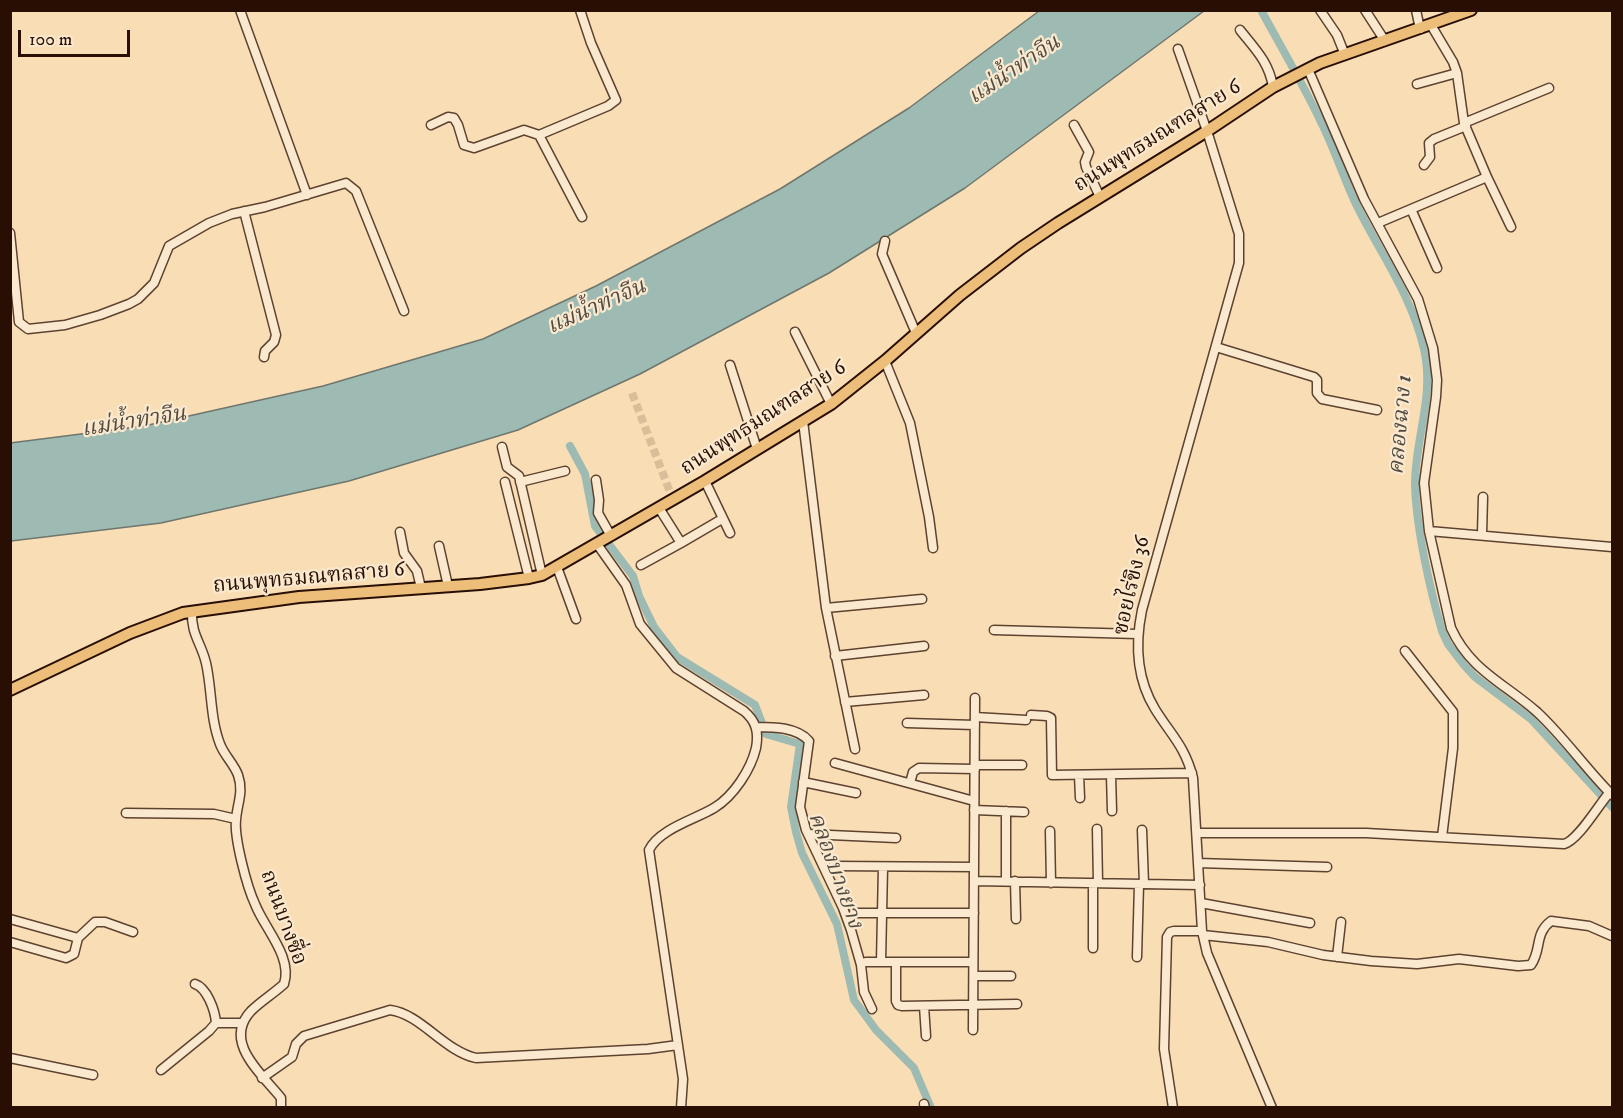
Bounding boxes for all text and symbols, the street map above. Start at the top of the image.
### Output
scale bar [21,18,134,56]
text: 100 m [29,29,72,51]
water label: แม่น้ำท่าจีน [964,31,1066,111]
street label: ถนนพุทธมณฑลสาย 6 [1070,75,1246,199]
water label: แม่น้ำท่าจีน [543,274,651,342]
street label: ถนนพุทธมณฑลสาย 6 [676,356,852,482]
water label: คลองฉาง 1 [1384,374,1420,476]
water label: แม่น้ำท่าจีน [80,402,188,444]
street label: ซอยไร่ขิง 36 [1109,534,1157,638]
street label: ถนนพุทธมณฑลสาย 6 [212,558,406,600]
water label: คลองบางยาง [801,809,867,933]
street label: ถนนบางซื่อ [253,867,311,969]

